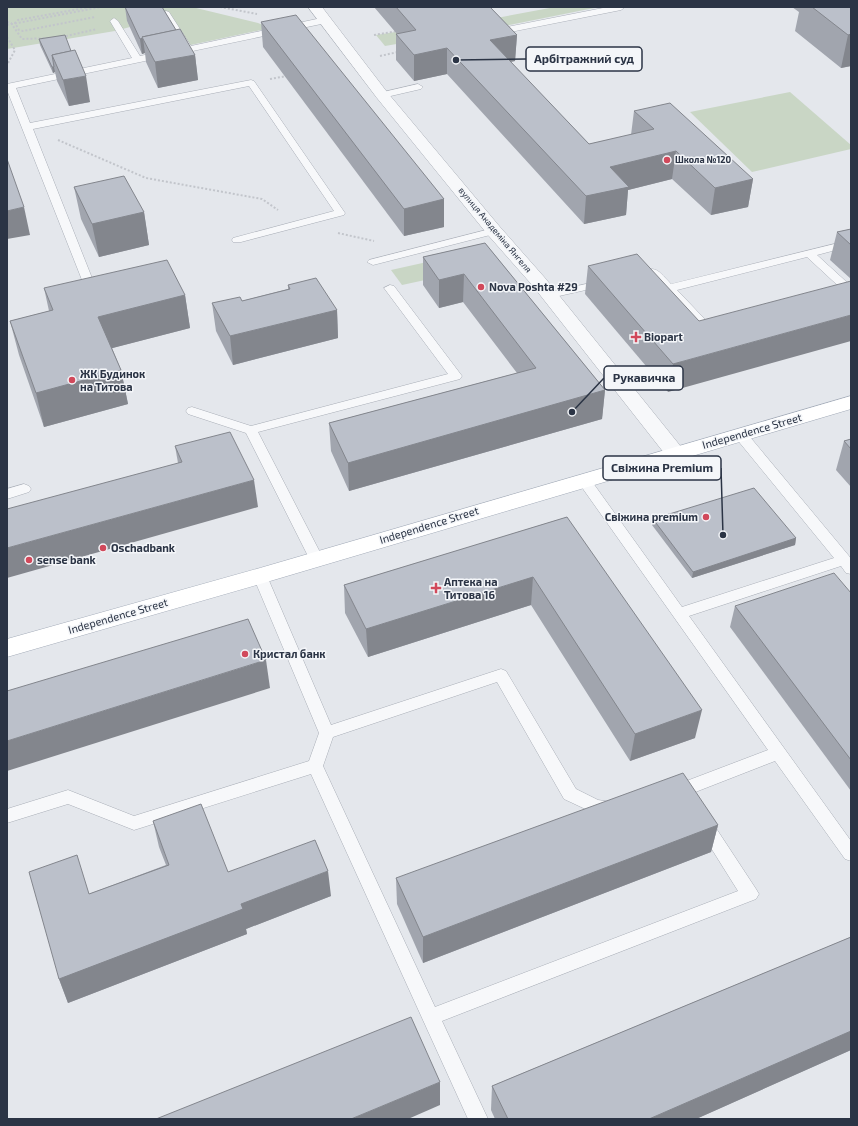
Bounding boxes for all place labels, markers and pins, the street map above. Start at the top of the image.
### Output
callout: Арбітражний суд [526,47,642,71]
place label: Школа №120 [675,154,732,165]
marker: Школа №120 [662,155,672,165]
place label: Nova Poshta #29 [489,280,578,293]
marker: Nova Poshta #29 [476,282,486,292]
place label: Biopart [644,330,683,343]
marker: Biopart [631,332,641,342]
callout: Рукавичка [604,366,683,390]
place label: ЖК Будинок на Титова [80,367,145,393]
marker: ЖК Будинок на Титова [67,375,77,385]
callout: Свіжина Premium [603,456,721,480]
place label: Свіжина premium [605,510,698,523]
marker: Свіжина premium [701,512,711,522]
place label: Oschadbank [111,541,176,554]
marker: Oschadbank [98,543,108,553]
place label: sense bank [37,553,96,566]
marker: sense bank [24,555,34,565]
place label: Аптека на Титова 16 [444,575,497,601]
marker: Аптека на Титова 16 [431,583,441,593]
place label: Кристал банк [253,647,326,660]
marker: Кристал банк [240,649,250,659]

